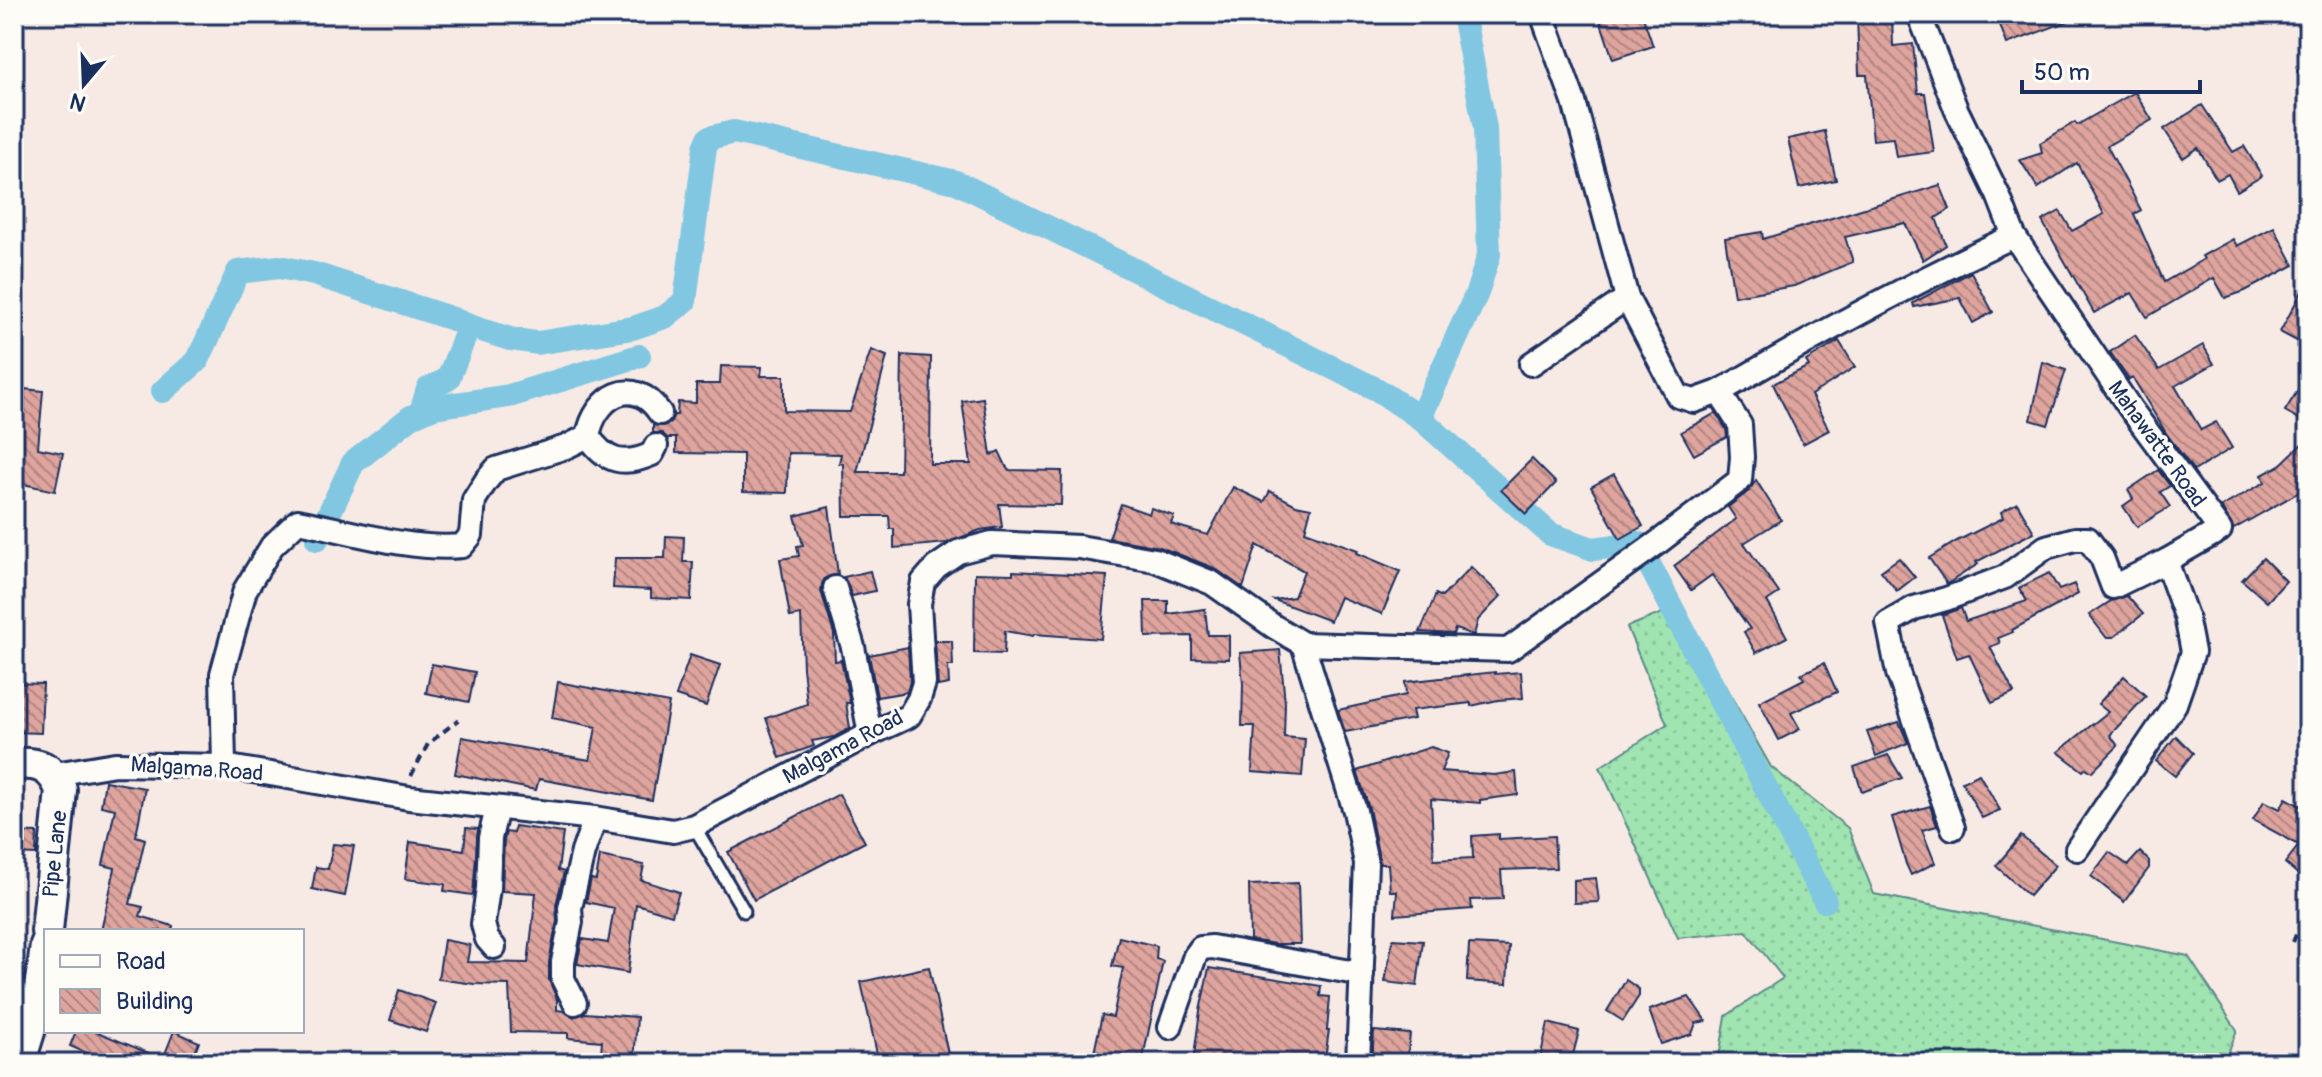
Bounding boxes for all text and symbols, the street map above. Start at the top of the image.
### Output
north arrow [44,44,124,124]
scale bar [2022,44,2200,94]
text: 50 m [2034,58,2090,87]
text: N [66,86,89,118]
street label: Mahawatte Road [2102,375,2212,513]
street label: Malgama Road [778,703,908,791]
street label: Malgama Road [130,750,264,788]
street label: Pipe Lane [37,809,74,899]
legend [44,929,304,1033]
text: Road [116,947,166,976]
text: Building [116,987,193,1016]

